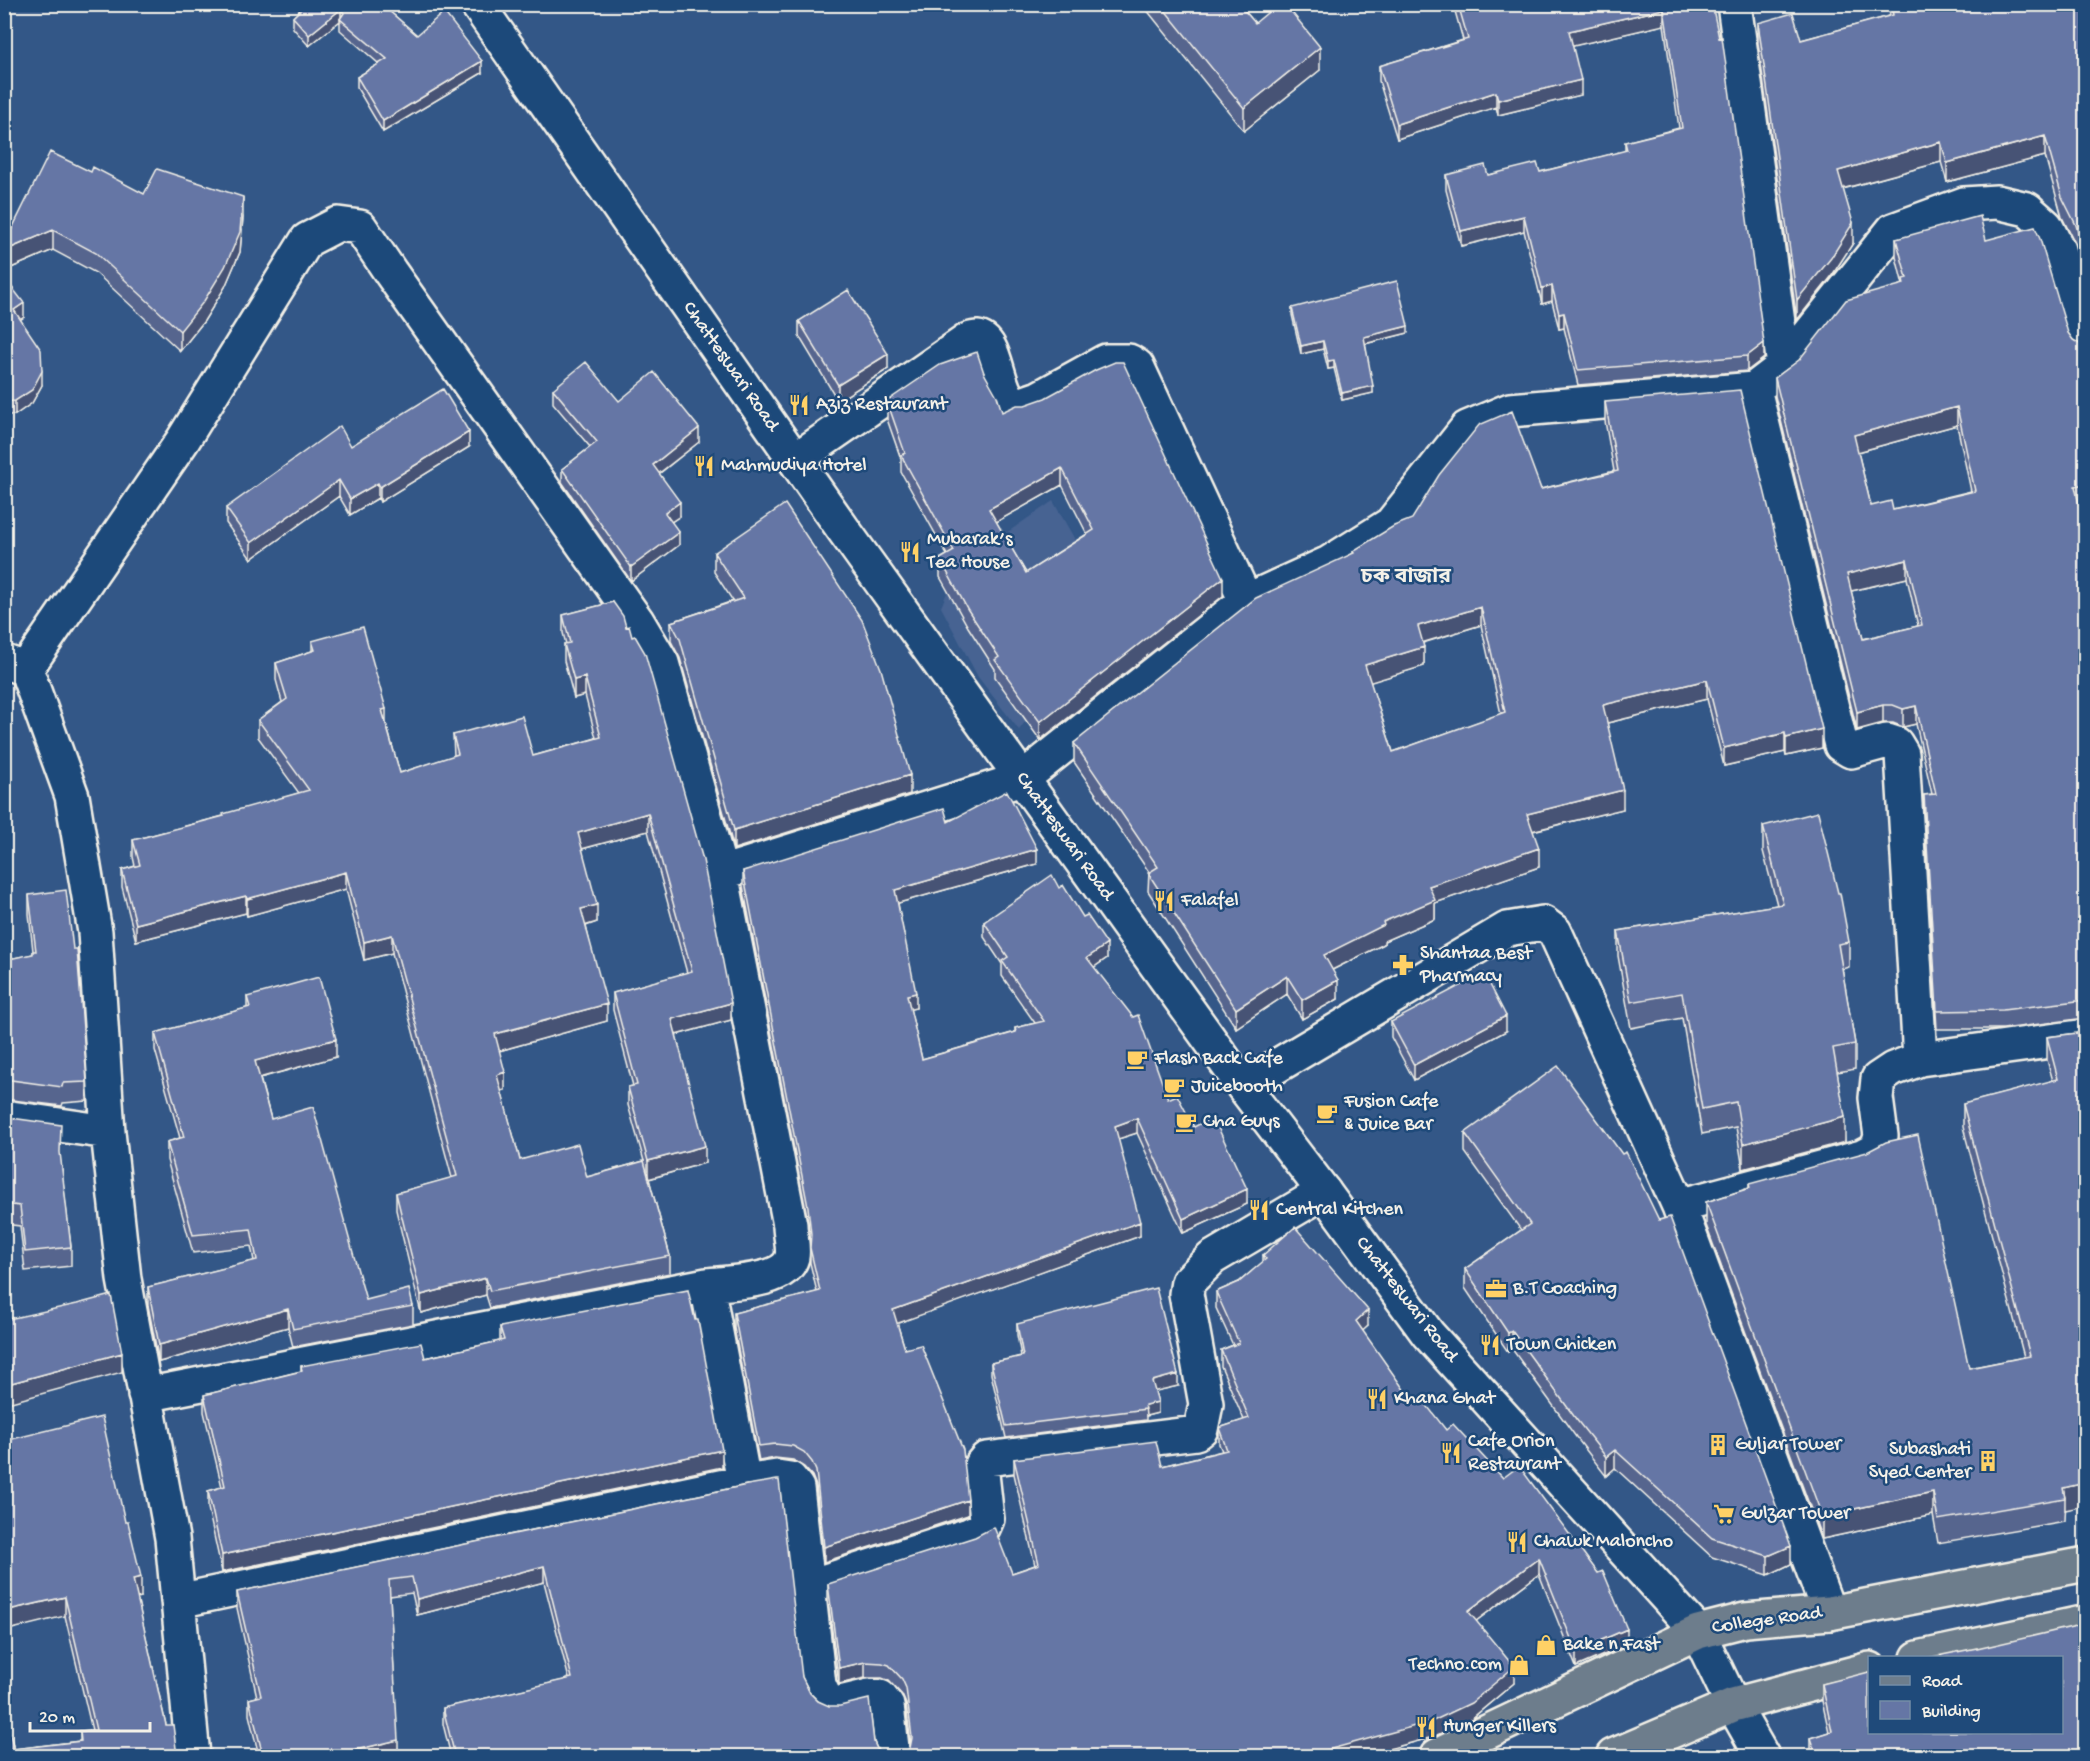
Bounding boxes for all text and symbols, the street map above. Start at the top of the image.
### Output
street label: Chatteswari Road [677,298,785,438]
restaurant icon: Aziz Restaurant [787,393,811,417]
place label: Aziz Restaurant [816,394,949,417]
restaurant icon: Mahmudiya Hotel [692,454,716,478]
place label: Mahmudiya Hotel [721,455,867,478]
place label: Mubarak’s Tea House [926,529,1013,575]
restaurant icon: Mubarak’s Tea House [898,540,922,564]
district label: চক বাজার [1360,566,1451,591]
street label: Chatteswari Road [1010,768,1120,908]
restaurant icon: Falafel [1152,889,1176,913]
place label: Falafel [1180,890,1239,913]
place label: Shantaa Best Pharmacy [1419,943,1534,989]
pharmacy icon: Shantaa Best Pharmacy [1391,953,1415,977]
cafe icon: Flash Back Cafe [1125,1047,1149,1071]
place label: Flash Back Cafe [1153,1048,1283,1071]
cafe icon: Juicebooth [1162,1075,1186,1099]
place label: Juicebooth [1191,1076,1283,1099]
place label: Fusion Cafe & Juice Bar [1343,1091,1439,1137]
cafe icon: Fusion Cafe & Juice Bar [1315,1101,1339,1125]
cafe icon: Cha Guys [1174,1110,1198,1134]
place label: Cha Guys [1203,1111,1280,1134]
restaurant icon: Central Kitchen [1247,1198,1271,1222]
place label: Central Kitchen [1276,1199,1404,1222]
street label: Chatteswari Road [1350,1233,1464,1369]
office icon: B.T Coaching [1484,1277,1508,1301]
place label: B.T Coaching [1512,1278,1617,1301]
restaurant icon: Town Chicken [1478,1333,1502,1357]
place label: Town Chicken [1506,1334,1617,1357]
restaurant icon: Khana Ghat [1365,1387,1389,1411]
place label: Khana Ghat [1394,1388,1497,1411]
place label: Cafe Orion Restaurant [1468,1431,1563,1477]
building icon: Guljar Tower [1706,1433,1730,1457]
place label: Guljar Tower [1735,1434,1843,1457]
place label: Subashati Syed Center [1869,1439,1973,1485]
restaurant icon: Cafe Orion Restaurant [1439,1441,1463,1465]
building icon: Subashati Syed Center [1976,1449,2000,1473]
supermarket icon: Gulzar Tower [1712,1502,1736,1526]
place label: Gulzar Tower [1741,1503,1852,1526]
restaurant icon: Chawk Maloncho [1505,1530,1529,1554]
place label: Chawk Maloncho [1534,1531,1673,1554]
street label: College Road [1711,1602,1826,1640]
shop icon: Bake n Fast [1534,1633,1558,1657]
place label: Bake n Fast [1562,1634,1661,1657]
shop icon: Techno.com [1507,1653,1531,1677]
place label: Techno.com [1408,1654,1502,1677]
legend [1868,1656,2063,1734]
text: Road [1922,1672,1963,1693]
scale bar [30,1695,150,1733]
text: Building [1921,1702,1981,1723]
text: 20 m [39,1708,75,1729]
restaurant icon: Hunger Killers [1414,1715,1438,1739]
place label: Hunger Killers [1443,1716,1556,1739]

